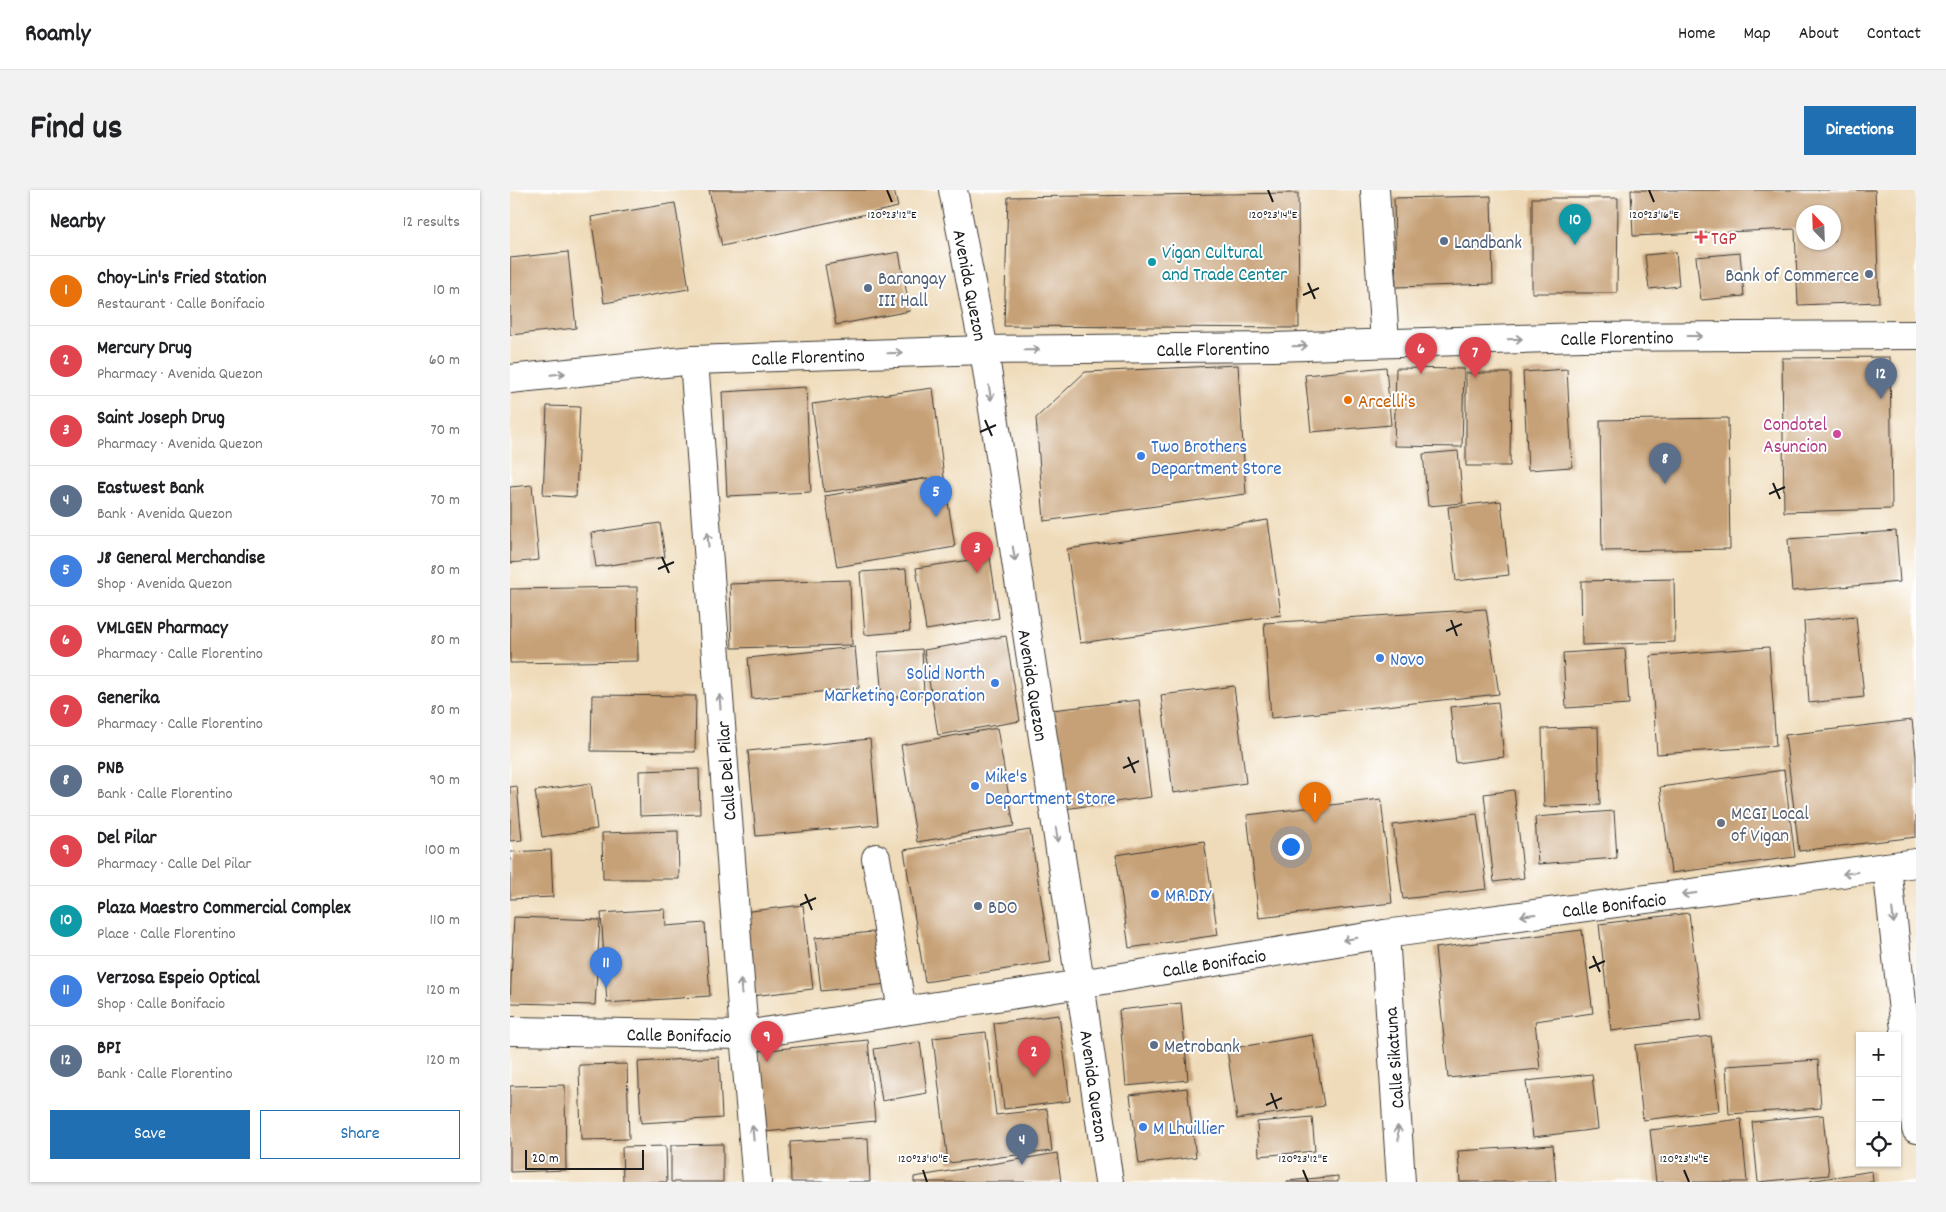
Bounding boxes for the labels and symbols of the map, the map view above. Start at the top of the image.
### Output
pin: 10 [1559,204,1591,245]
north arrow [1796,205,1841,250]
text: 120°23'12"E [868,207,917,224]
text: 120°23'14"E [1249,207,1298,224]
text: 120°23'16"E [1629,207,1679,224]
place label: TGP [1711,227,1737,254]
street label: Avenida Quezon [944,228,992,344]
place label: Landbank [1454,231,1522,258]
marker: TGP [1695,231,1707,243]
marker: Landbank [1438,235,1450,247]
place label: Vigan Cultural and Trade Center [1162,241,1287,290]
marker: Vigan Cultural and Trade Center [1146,256,1158,268]
place label: Bank of Commerce [1725,264,1859,291]
place label: Barangay III Hall [878,267,946,316]
marker: Bank of Commerce [1863,268,1875,280]
marker: Barangay III Hall [862,282,874,294]
street label: Calle Florentino [1560,326,1674,355]
one-way arrow [1686,331,1702,341]
pin: 6 [1405,333,1437,374]
one-way arrow [1506,334,1522,344]
street label: Calle Florentino [1156,337,1270,366]
pin: 7 [1459,337,1491,378]
one-way arrow [1292,342,1308,351]
street label: Calle Florentino [751,344,865,375]
one-way arrow [1024,345,1040,355]
one-way arrow [886,348,903,358]
pin: 12 [1865,358,1897,399]
one-way arrow [550,369,566,378]
one-way arrow [985,384,995,400]
place label: Arcelli's [1358,390,1416,417]
marker: Arcelli's [1342,394,1354,406]
place label: Condotel Asuncion [1763,413,1827,462]
marker: Condotel Asuncion [1831,428,1843,440]
place label: Two Brothers Department Store [1151,435,1282,484]
pin: 8 [1649,443,1681,484]
marker: Two Brothers Department Store [1135,450,1147,462]
pin: 5 [920,476,952,517]
pin: 3 [961,532,993,573]
one-way arrow [703,533,712,549]
one-way arrow [1010,545,1020,561]
street label: Avenida Quezon [1008,628,1053,744]
place label: Novo [1390,648,1424,675]
marker: Novo [1374,652,1386,664]
place label: Solid North Marketing Corporation [824,662,985,711]
marker: Solid North Marketing Corporation [989,677,1001,689]
one-way arrow [715,695,724,711]
street label: Calle Del Pilar [712,720,745,821]
place label: Mike's Department Store [985,765,1116,814]
marker: Mike's Department Store [969,780,981,792]
pin: 1 [1299,782,1331,823]
place label: MCGI Local of Vigan [1731,802,1809,851]
marker: MCGI Local of Vigan [1715,817,1727,829]
one-way arrow [1053,827,1063,843]
your location [1278,834,1304,860]
one-way arrow [1843,868,1859,878]
place label: MR.DIY [1165,884,1212,911]
marker: MR.DIY [1149,888,1161,900]
street label: Calle Bonifacio [1561,888,1668,927]
one-way arrow [1682,889,1698,899]
place label: BDO [988,896,1018,923]
marker: BDO [972,900,984,912]
one-way arrow [1888,908,1898,924]
one-way arrow [1521,910,1537,920]
one-way arrow [1342,935,1358,945]
street label: Calle Bonifacio [1161,944,1268,987]
pin: 11 [590,947,622,988]
one-way arrow [736,979,745,995]
street label: Calle Sikatuna [1379,1005,1413,1109]
pin: 9 [751,1021,783,1062]
street label: Calle Bonifacio [626,1023,732,1052]
street label: Avenida Quezon [1070,1029,1113,1144]
place label: Metrobank [1164,1035,1240,1062]
pin: 2 [1018,1036,1050,1077]
marker: Metrobank [1148,1039,1160,1051]
place label: M Lhuillier [1153,1117,1225,1144]
marker: M Lhuillier [1137,1121,1149,1133]
pin: 4 [1006,1124,1038,1165]
one-way arrow [748,1126,758,1142]
one-way arrow [1394,1126,1403,1142]
scale bar [525,1147,644,1170]
text: 120°23'10"E [898,1151,949,1168]
text: 120°23'12"E [1279,1151,1328,1168]
text: 120°23'14"E [1660,1151,1709,1168]

